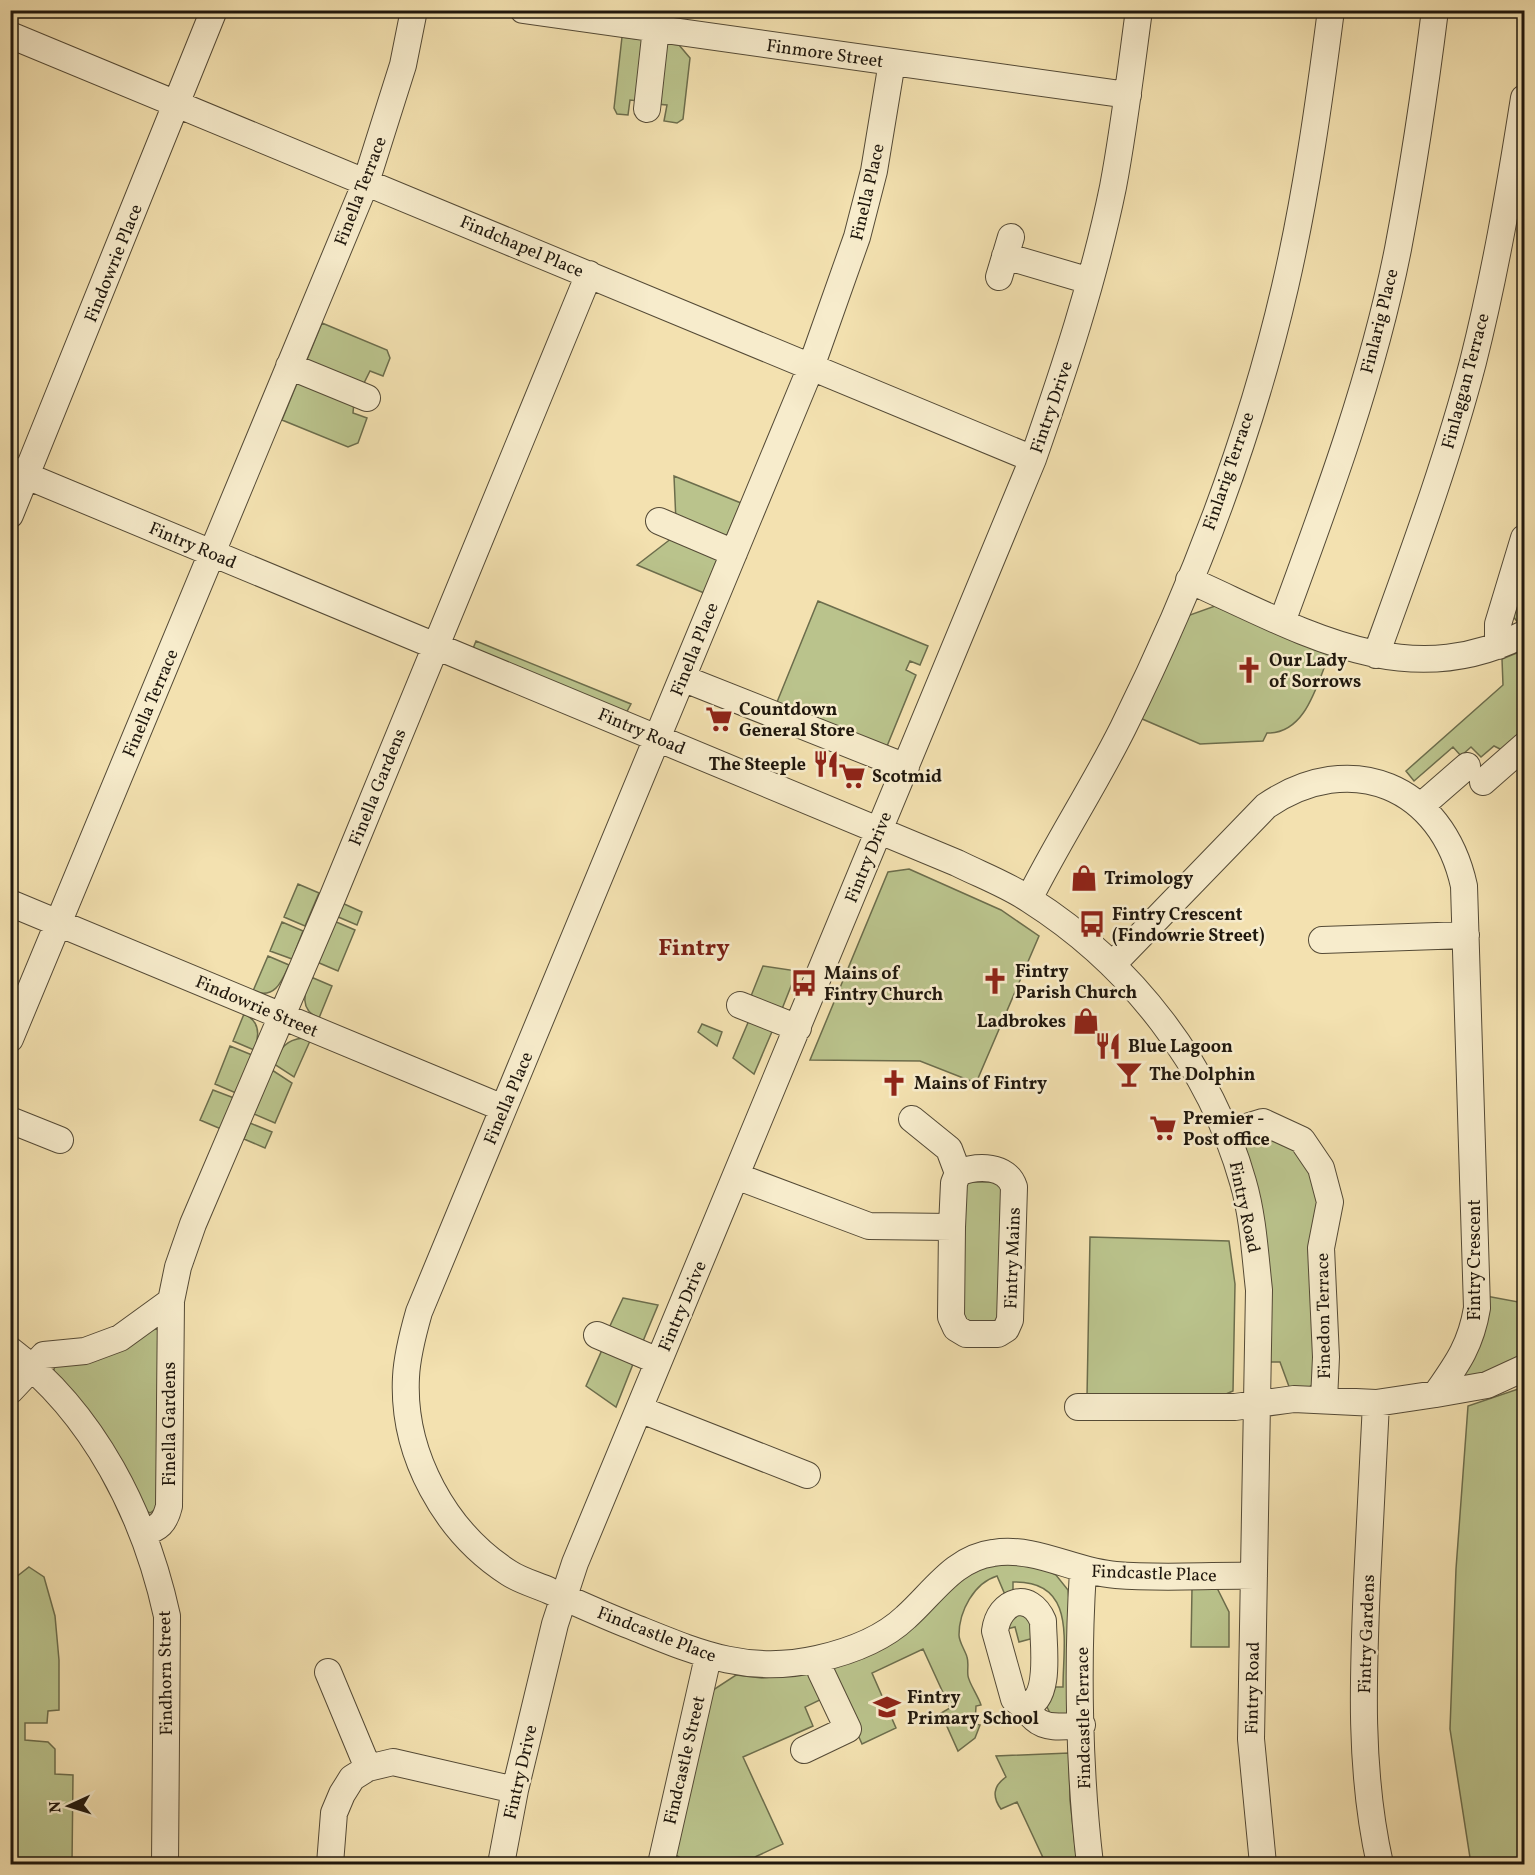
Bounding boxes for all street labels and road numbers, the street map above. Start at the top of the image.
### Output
street label: Finmore Street [765,34,885,75]
street label: Finella Terrace [329,133,394,250]
street label: Finella Place [845,141,892,243]
street label: Findowrie Place [79,201,150,327]
street label: Findchapel Place [456,210,587,285]
street label: Finlarig Place [1355,266,1406,376]
street label: Finlaggan Terrace [1436,311,1497,452]
street label: Fintry Drive [1025,358,1080,457]
street label: Finlarig Terrace [1197,409,1261,534]
street label: Fintry Road [145,517,240,576]
street label: Finella Place [665,599,726,700]
street label: Finella Terrace [117,646,185,762]
street label: Fintry Road [594,703,689,762]
street label: Finella Gardens [344,725,413,850]
street label: Fintry Drive [840,808,899,907]
street label: Findowrie Street [191,970,322,1045]
street label: Finella Place [479,1048,540,1149]
street label: Fintry Road [1222,1159,1265,1255]
street label: Fintry Crescent [1463,1199,1488,1321]
street label: Fintry Mains [999,1207,1028,1309]
street label: Finedon Terrace [1311,1253,1338,1379]
street label: Fintry Drive [653,1257,714,1356]
street label: Finella Gardens [158,1362,183,1486]
street label: Findcastle Place [1091,1560,1217,1589]
street label: Fintry Gardens [1353,1574,1382,1694]
street label: Findcastle Place [593,1601,720,1670]
street label: Findhorn Street [153,1610,180,1736]
street label: Fintry Road [1240,1641,1267,1735]
street label: Findcastle Terrace [1071,1647,1098,1789]
street label: Findcastle Street [658,1693,712,1827]
street label: Fintry Drive [498,1723,544,1822]

